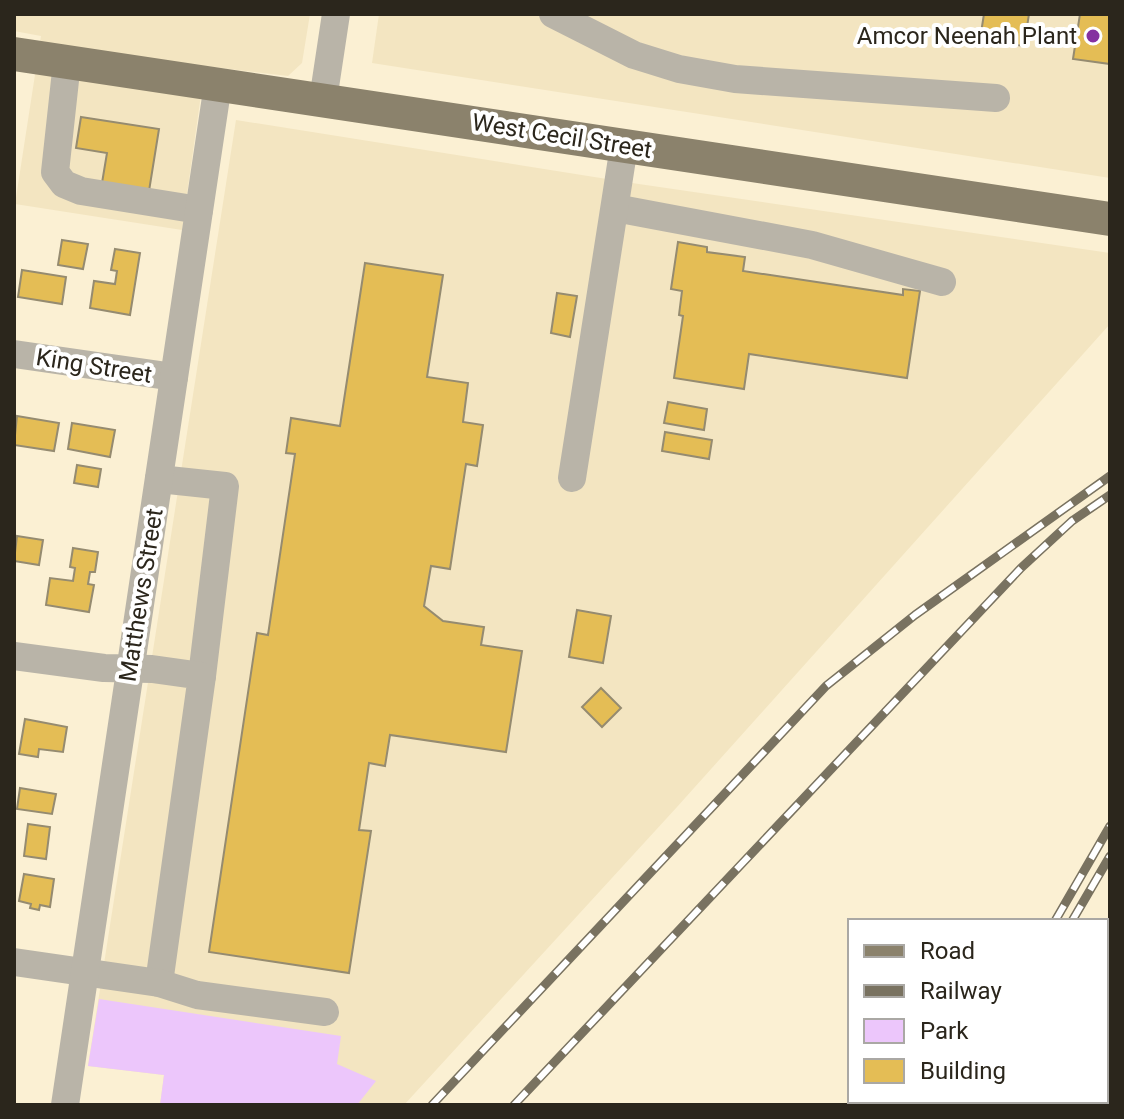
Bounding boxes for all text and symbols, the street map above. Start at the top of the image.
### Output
place label: Amcor Neenah Plant [857,22,1077,50]
marker: Amcor Neenah Plant [1084,27,1102,45]
street label: West Cecil Street [470,108,654,164]
street label: King Street [34,343,154,389]
street label: Matthews Street [113,506,169,684]
legend [848,919,1108,1103]
text: Road [920,937,975,965]
text: Railway [920,977,1002,1005]
text: Park [920,1017,969,1045]
text: Building [920,1057,1006,1085]

